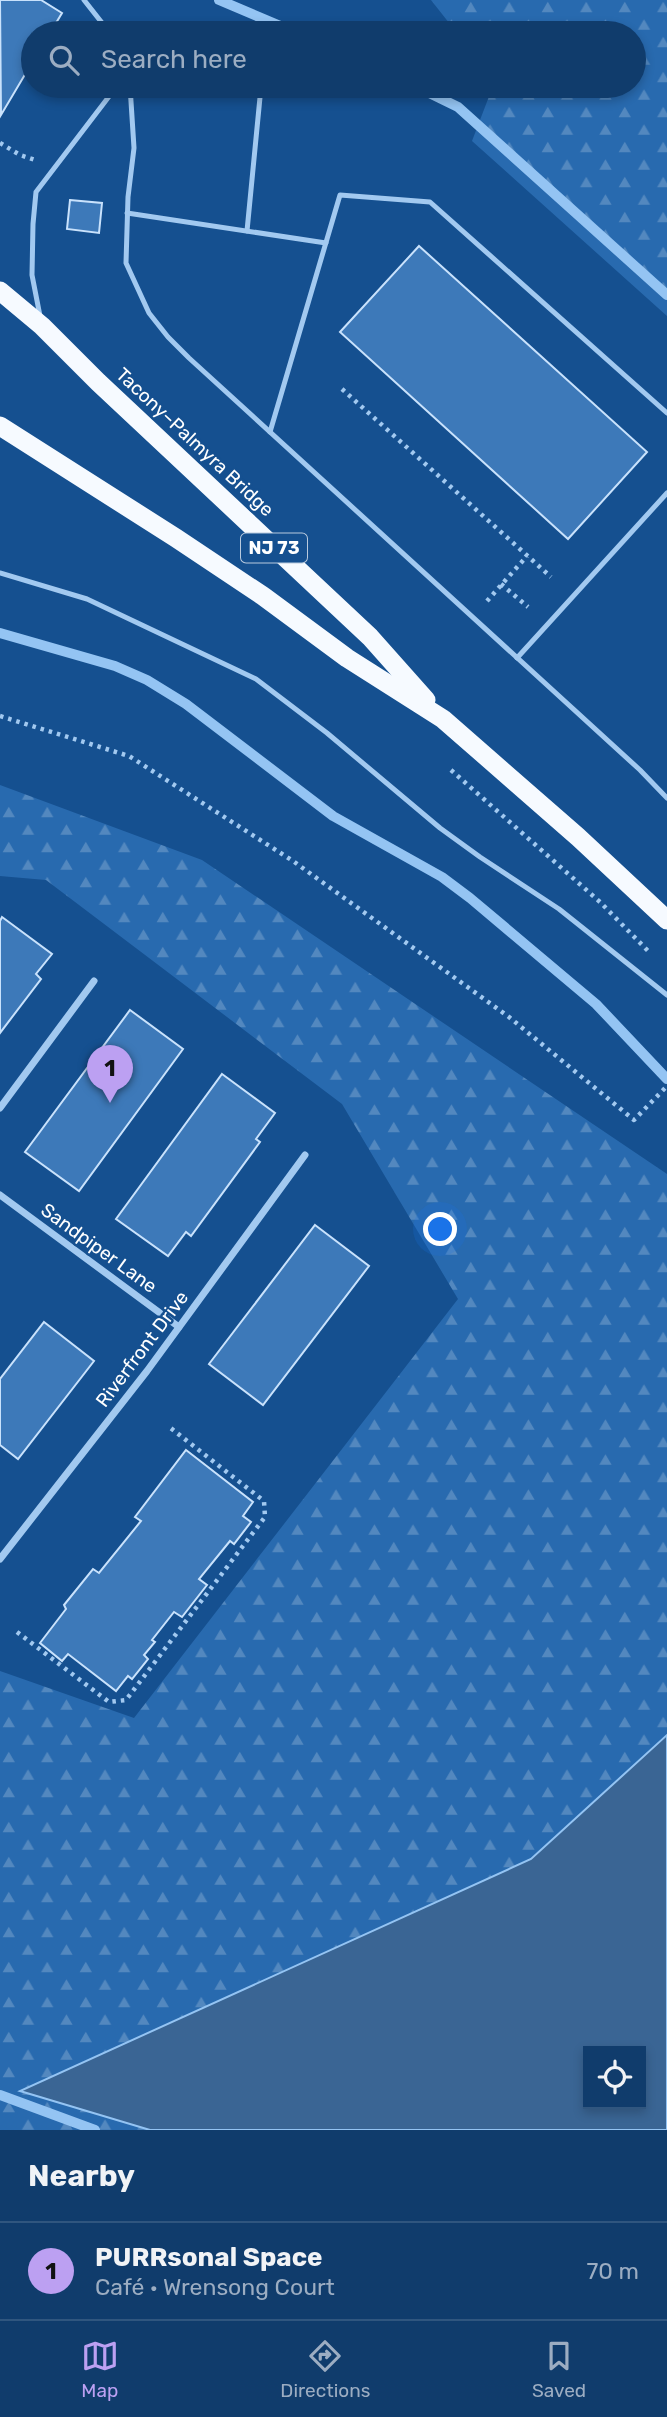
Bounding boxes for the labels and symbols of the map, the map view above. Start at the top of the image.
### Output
street label: Tacony–Palmyra Bridge [111,363,279,521]
road number: NJ 73 [241,534,307,562]
pin: 1 [87,1045,133,1103]
street label: Sandpiper Lane [37,1198,161,1298]
your location [423,1212,457,1246]
street label: Riverfront Drive [91,1286,193,1412]

